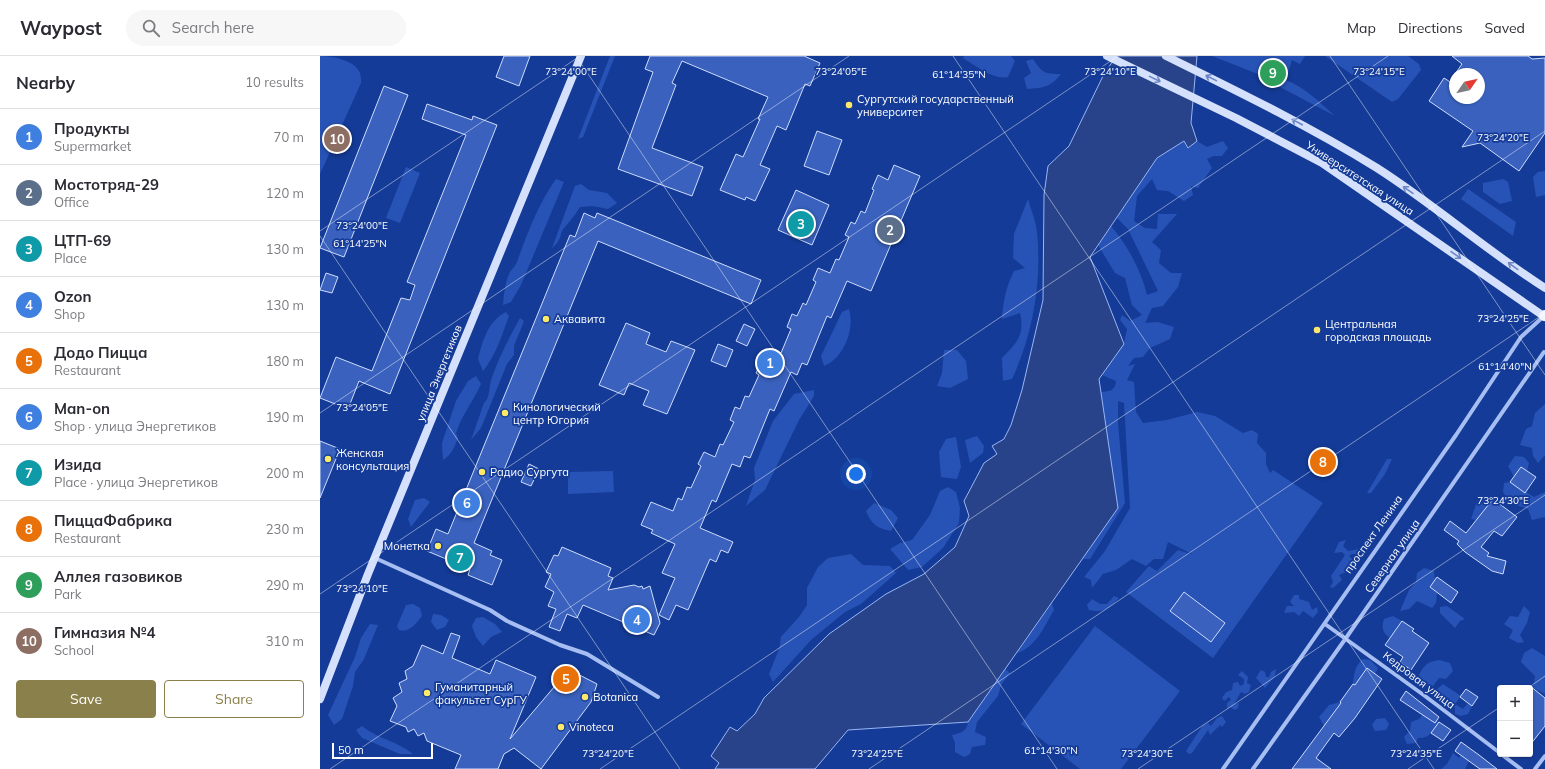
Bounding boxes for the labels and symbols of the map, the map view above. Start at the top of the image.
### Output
pin: 9 [1260,58,1286,88]
text: 73°24'00"E [545,65,597,78]
text: 73°24'05"E [815,65,867,78]
text: 73°24'10"E [1084,65,1136,78]
text: 73°24'15"E [1353,65,1405,78]
text: 61°14'35"N [932,68,986,81]
north arrow [1449,68,1485,104]
one-way arrow [1206,74,1218,81]
one-way arrow [1149,76,1161,83]
place label: Сургутский государственный университет [857,92,1014,119]
marker: Сургутский государственный университет [844,100,854,110]
one-way arrow [1291,118,1303,125]
pin: 10 [324,124,350,154]
text: 73°24'20"E [1477,131,1529,144]
street label: Университетская улица [1302,137,1417,218]
one-way arrow [1402,186,1413,194]
pin: 3 [788,209,814,239]
pin: 2 [877,215,903,245]
text: 73°24'00"E [336,219,388,232]
text: 61°14'25"N [333,237,387,250]
one-way arrow [1450,251,1461,259]
one-way arrow [1507,262,1518,271]
place label: Аквавита [554,312,605,326]
text: 73°24'25"E [1477,312,1529,325]
marker: Аквавита [541,314,551,324]
place label: Центральная городская площадь [1325,317,1431,344]
street label: улица Энергетиков [413,323,465,423]
marker: Центральная городская площадь [1312,325,1322,335]
pin: 1 [757,348,783,378]
text: 61°14'40"N [1478,360,1532,373]
place label: Кинологический центр Югория [513,400,601,427]
text: 73°24'05"E [336,401,388,414]
marker: Кинологический центр Югория [500,408,510,418]
place label: Женская консультация [336,446,409,473]
pin: 8 [1310,447,1336,477]
marker: Женская консультация [323,454,333,464]
your location [846,464,866,484]
place label: Радио Сургута [490,465,569,479]
marker: Радио Сургута [477,467,487,477]
pin: 6 [454,488,480,518]
street label: проспект Ленина [1341,492,1405,576]
text: 73°24'30"E [1477,494,1529,507]
street label: Северная улица [1361,516,1423,596]
place label: Монетка [384,539,430,553]
marker: Монетка [433,541,443,551]
pin: 7 [447,543,473,573]
text: 73°24'10"E [336,582,388,595]
pin: 4 [624,605,650,635]
street label: Кедровая улица [1380,648,1458,712]
pin: 5 [553,664,579,694]
place label: Гуманитарный факультет СурГУ [435,680,528,707]
marker: Гуманитарный факультет СурГУ [422,688,432,698]
place label: Botanica [593,690,638,704]
marker: Botanica [580,692,590,702]
place label: Vinoteca [569,720,614,734]
marker: Vinoteca [556,722,566,732]
scale bar [332,741,433,760]
text: 61°14'30"N [1024,744,1078,757]
text: 73°24'20"E [582,747,634,760]
text: 73°24'25"E [851,747,903,760]
text: 73°24'30"E [1121,747,1173,760]
text: 73°24'35"E [1390,747,1442,760]

